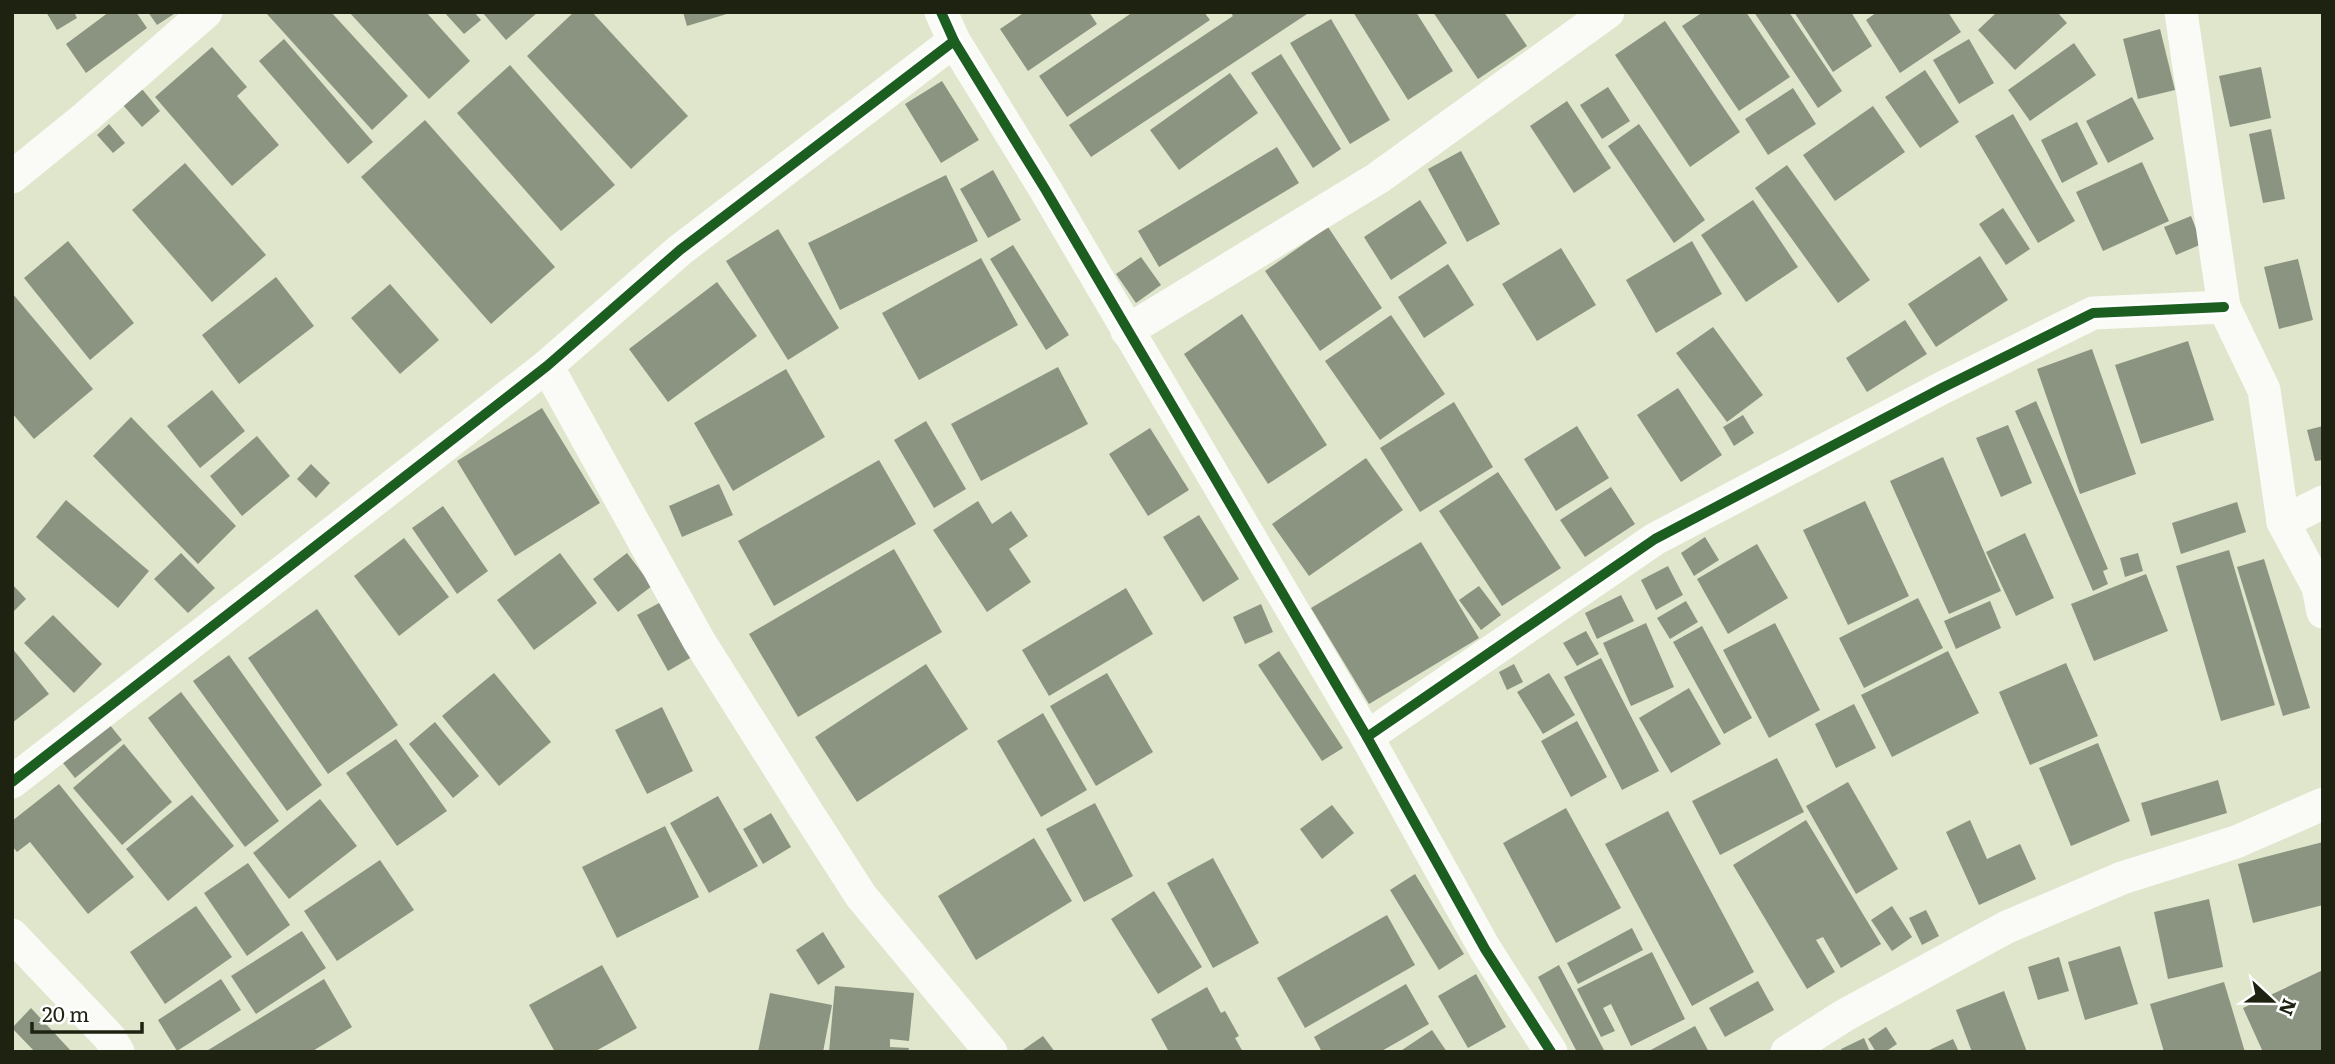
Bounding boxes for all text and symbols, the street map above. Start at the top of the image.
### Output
north arrow [2237,966,2307,1036]
scale bar [32,990,142,1034]
text: N [2273,995,2305,1020]
text: 20 m [42,997,89,1028]

